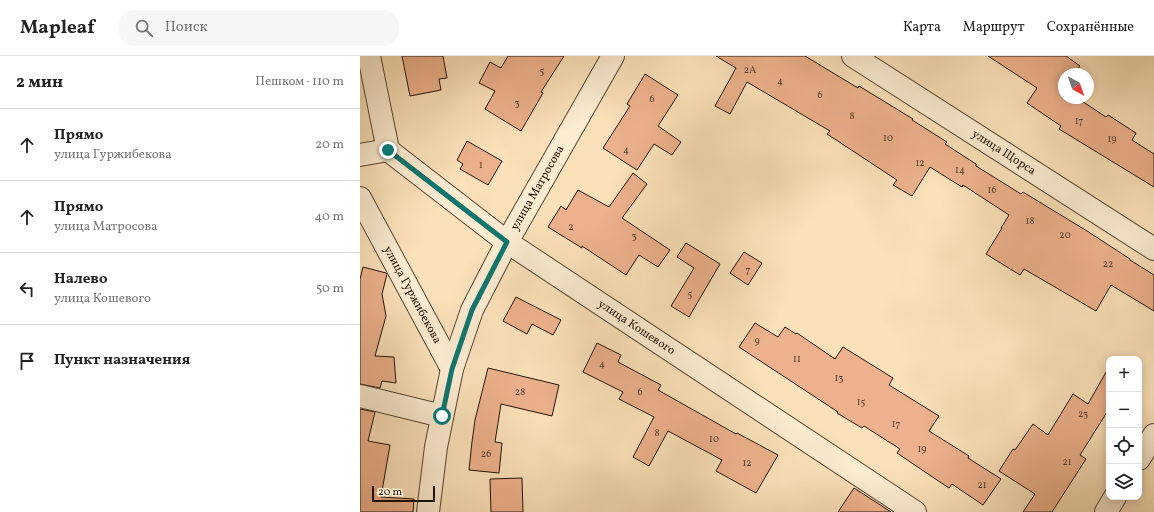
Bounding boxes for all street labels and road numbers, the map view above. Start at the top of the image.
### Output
street label: улица Щорса [969,126,1039,179]
street label: улица Матросова [507,143,568,234]
street label: улица Гуржибекова [379,243,445,347]
street label: улица Кошевого [595,296,678,359]

